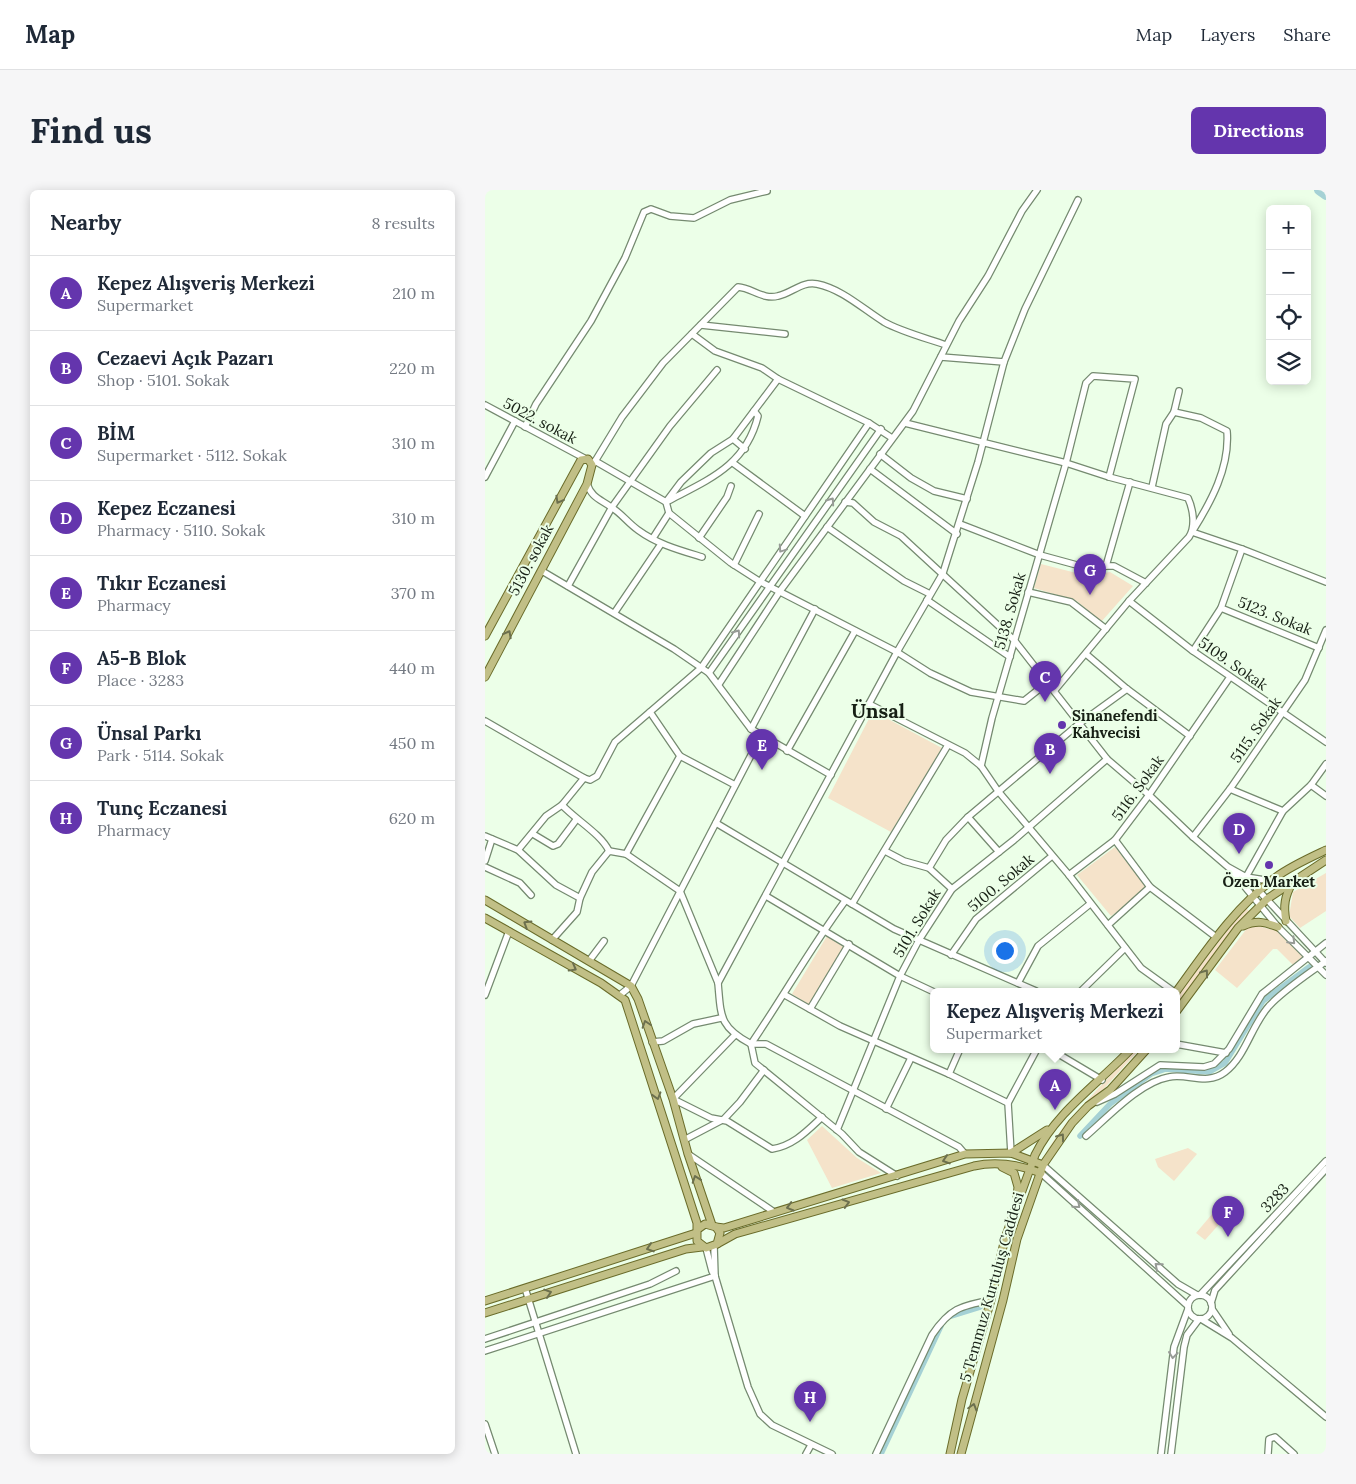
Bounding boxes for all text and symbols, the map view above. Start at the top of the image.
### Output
text: Map [25,19,75,50]
text: Map [1136,23,1172,46]
text: Layers [1200,23,1255,46]
text: Share [1283,23,1331,46]
button: Directions [1191,107,1326,154]
text: Find us [30,108,152,153]
map controls [1266,205,1311,385]
button: + [1266,205,1311,250]
text: Nearby [50,209,121,236]
text: 8 results [371,213,435,233]
button: − [1266,250,1311,295]
text: Kepez Alışveriş Merkezi [97,271,315,295]
text: A [61,283,71,303]
text: 210 m [392,283,435,303]
text: Supermarket [97,295,193,315]
button: locate [1266,295,1311,340]
button: layers [1266,340,1311,385]
text: Cezaevi Açık Pazarı [97,346,273,370]
text: B [61,358,71,378]
text: 220 m [389,358,435,378]
text: Shop · 5101. Sokak [97,370,229,390]
street label: 5022. sokak [500,393,580,448]
text: BİM [97,421,135,445]
text: C [60,433,72,453]
text: 310 m [392,433,435,453]
text: Supermarket · 5112. Sokak [97,445,287,465]
one-way arrow [555,495,565,504]
text: Kepez Eczanesi [97,496,236,520]
one-way arrow [825,497,834,506]
text: D [60,508,72,528]
text: 310 m [392,508,435,528]
text: Pharmacy · 5110. Sokak [97,520,265,540]
street label: 5130. sokak [504,521,557,599]
one-way arrow [779,544,788,553]
pin: G [1074,554,1106,595]
street label: 5138. Sokak [989,570,1030,652]
text: Tıkır Eczanesi [97,571,226,595]
text: E [61,583,71,603]
text: 370 m [391,583,435,603]
street label: 5123. Sokak [1235,592,1315,639]
text: Pharmacy [97,595,171,615]
one-way arrow [502,630,512,639]
one-way arrow [731,630,740,639]
street label: 5109. Sokak [1195,633,1272,694]
text: A5-B Blok [97,646,186,670]
text: F [61,658,71,678]
text: 440 m [389,658,435,678]
pin: C [1029,661,1061,702]
text: Place · 3283 [97,670,184,690]
street label: 5115. Sokak [1226,693,1285,766]
district label: Ünsal [851,698,905,723]
place label: Sinanefendi Kahvecisi [1072,706,1158,742]
marker: Sinanefendi Kahvecisi [1056,719,1068,731]
text: Ünsal Parkı [97,721,201,745]
pin: E [746,729,778,770]
text: G [60,733,72,753]
text: 450 m [389,733,435,753]
pin: B [1034,733,1066,774]
text: Park · 5114. Sokak [97,745,224,765]
street label: 5116. Sokak [1107,751,1168,824]
text: Tunç Eczanesi [97,796,227,820]
text: H [60,808,72,828]
text: 620 m [389,808,435,828]
pin: D [1223,813,1255,854]
text: Pharmacy [97,820,171,840]
street label: 5100. Sokak [964,849,1038,916]
marker: Özen Market [1263,859,1275,871]
place label: Özen Market [1222,872,1316,891]
street label: 5101. Sokak [889,885,945,961]
one-way arrow [523,921,532,931]
one-way arrow [1287,936,1296,945]
your location [992,938,1018,964]
one-way arrow [568,961,577,971]
one-way arrow [1199,969,1208,979]
popup [930,988,1180,1053]
text: Kepez Alışveriş Merkezi [946,999,1164,1023]
one-way arrow [642,1021,652,1029]
text: Supermarket [946,1023,1043,1043]
pin: A [1039,1069,1071,1110]
one-way arrow [651,1092,661,1100]
one-way arrow [1055,1134,1064,1143]
one-way arrow [942,1154,950,1164]
one-way arrow [692,1175,702,1183]
street label: 3283 [1256,1179,1293,1216]
street label: 5 Temmuz Kurtuluş Caddesi [955,1190,1028,1384]
pin: F [1212,1196,1244,1237]
one-way arrow [842,1198,850,1208]
one-way arrow [1071,1200,1080,1209]
one-way arrow [786,1202,795,1212]
one-way arrow [647,1243,655,1253]
one-way arrow [1155,1263,1164,1272]
one-way arrow [544,1289,552,1299]
one-way arrow [1168,1351,1179,1359]
pin: H [794,1381,826,1422]
one-way arrow [967,1403,977,1411]

